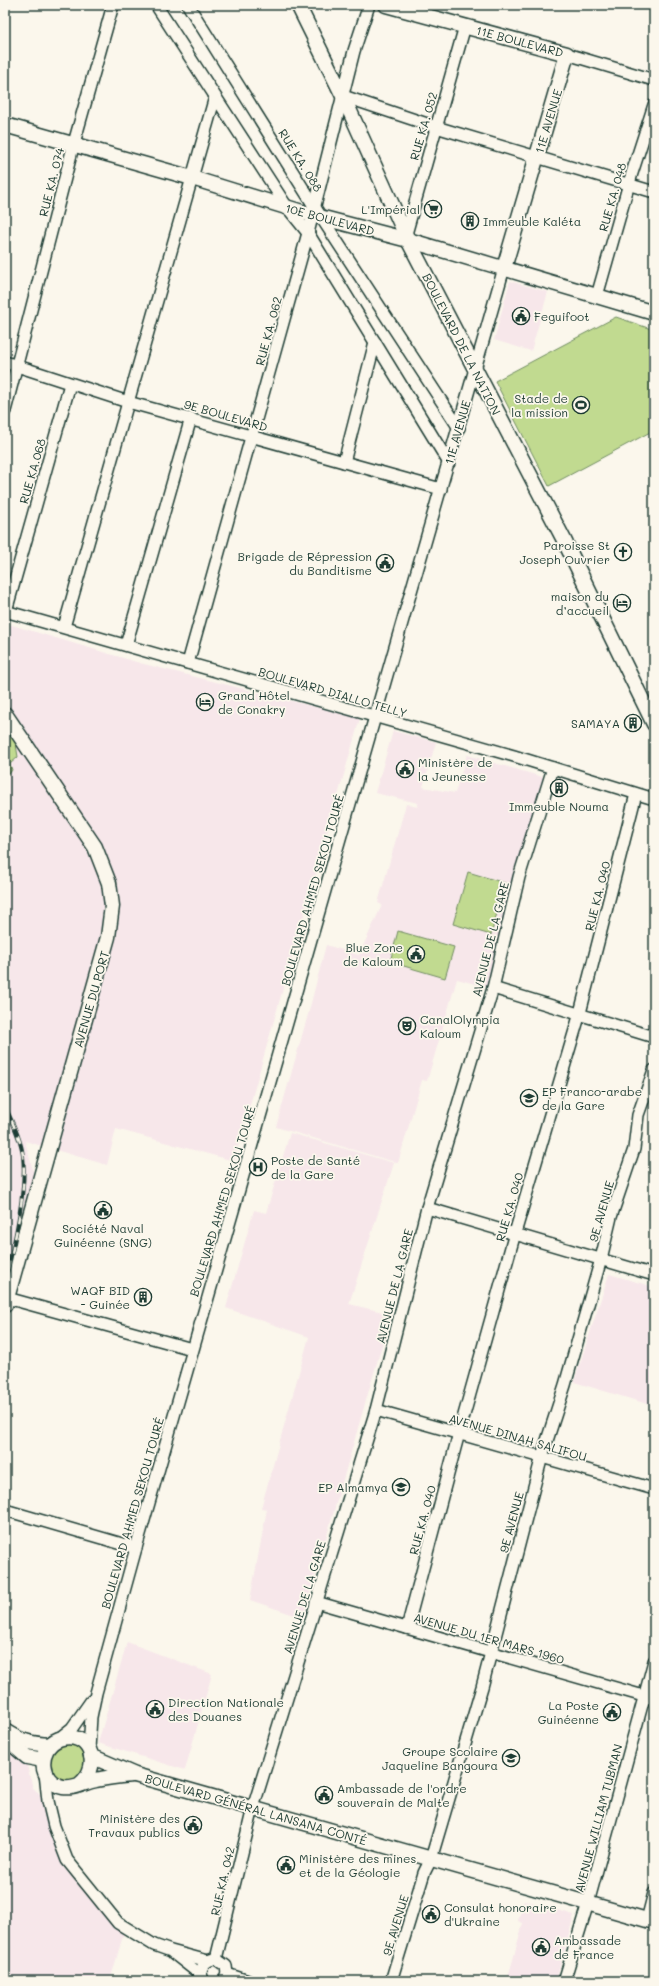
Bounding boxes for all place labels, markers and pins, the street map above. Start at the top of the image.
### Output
supermarket icon: L'Impérial [423,199,443,219]
place label: L'Impérial [361,201,420,217]
building icon: Immeuble Kaléta [460,211,480,231]
place label: Immeuble Kaléta [483,213,581,229]
public building icon: Feguifoot [511,306,531,326]
place label: Feguifoot [534,308,590,324]
place label: Stade de la mission [511,390,568,420]
sports icon: Stade de la mission [571,395,591,415]
place label: Paroisse St Joseph Ouvrier [519,537,610,567]
church icon: Paroisse St Joseph Ouvrier [613,542,633,562]
place label: Brigade de Répression du Banditisme [238,548,372,578]
public building icon: Brigade de Répression du Banditisme [375,553,395,573]
place label: maison du d’accueil [551,588,609,618]
hotel icon: maison du d’accueil [612,593,632,613]
place label: Grand Hôtel de Conakry [218,687,290,717]
hotel icon: Grand Hôtel de Conakry [195,692,215,712]
building icon: SAMAYA [623,713,643,733]
place label: SAMAYA [571,715,620,731]
place label: Ministère de la Jeunesse [418,754,492,784]
public building icon: Ministère de la Jeunesse [395,759,415,779]
building icon: Immeuble Nouma [549,778,569,798]
place label: Immeuble Nouma [509,798,609,814]
place label: Blue Zone de Kaloum [343,939,403,969]
public building icon: Blue Zone de Kaloum [406,944,426,964]
place label: CanalOlympia Kaloum [420,1011,500,1041]
theatre icon: CanalOlympia Kaloum [397,1016,417,1036]
place label: EP Franco-arabe de la Gare [542,1083,642,1113]
school or university icon: EP Franco-arabe de la Gare [519,1088,539,1108]
place label: Poste de Santé de la Gare [271,1152,360,1182]
hospital icon: Poste de Santé de la Gare [248,1157,268,1177]
public building icon: Société Naval Guinéenne (SNG) [93,1200,113,1220]
place label: Société Naval Guinéenne (SNG) [54,1220,152,1250]
place label: WAQF BID - Guinée [70,1282,130,1312]
building icon: WAQF BID - Guinée [133,1287,153,1307]
school or university icon: EP Almamya [391,1477,411,1497]
place label: EP Almamya [318,1479,388,1495]
place label: Direction Nationale des Douanes [168,1694,284,1724]
place label: La Poste Guinéenne [538,1697,599,1727]
public building icon: Direction Nationale des Douanes [145,1699,165,1719]
public building icon: La Poste Guinéenne [602,1702,622,1722]
place label: Groupe Scolaire Jaqueline Bangoura [382,1743,498,1773]
school or university icon: Groupe Scolaire Jaqueline Bangoura [501,1748,521,1768]
place label: Ambassade de l'ordre souverain de Malte [337,1780,467,1810]
public building icon: Ambassade de l'ordre souverain de Malte [314,1785,334,1805]
place label: Ministère des Travaux publics [88,1810,180,1840]
public building icon: Ministère des Travaux publics [183,1815,203,1835]
place label: Ministère des mines et de la Géologie [299,1850,416,1880]
public building icon: Ministère des mines et de la Géologie [276,1855,296,1875]
place label: Consulat honoraire d'Ukraine [444,1899,557,1929]
public building icon: Consulat honoraire d'Ukraine [421,1904,441,1924]
place label: Ambassade de France [554,1932,621,1962]
public building icon: Ambassade de France [531,1937,551,1957]

